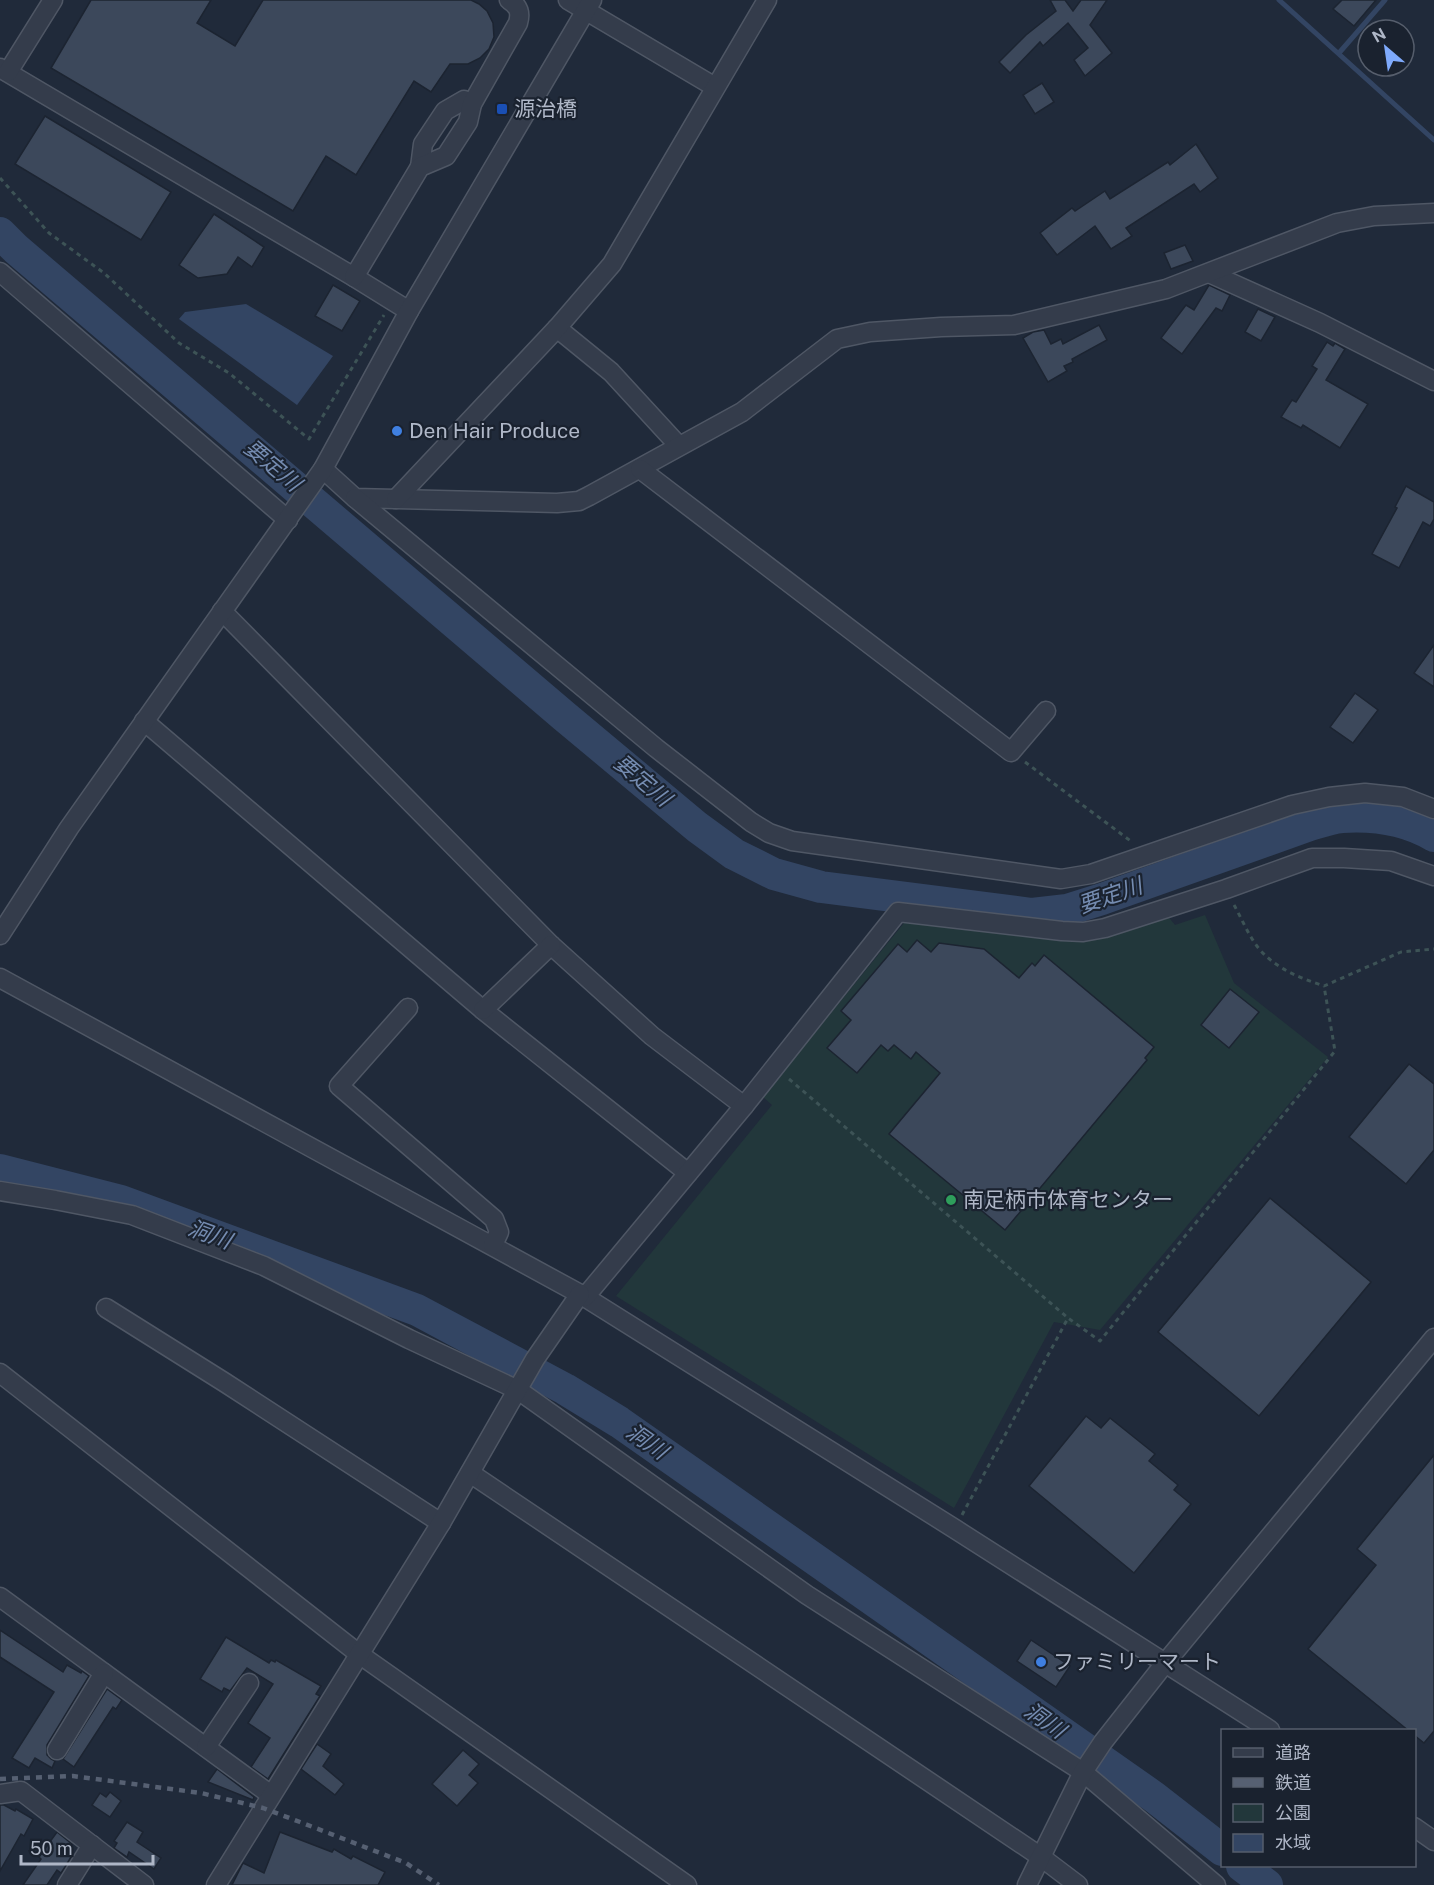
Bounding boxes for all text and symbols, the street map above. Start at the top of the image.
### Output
north arrow [1356,18,1416,78]
text: N [1369,24,1389,47]
place label: 源治橋 [514,96,577,121]
marker: 源治橋 [495,102,509,116]
place label: Den Hair Produce [409,418,580,443]
marker: Den Hair Produce [390,424,404,438]
water label: 要定川 [239,434,308,497]
water label: 要定川 [609,749,678,812]
water label: 要定川 [1075,871,1147,918]
place label: 南足柄市体育センター [963,1187,1173,1212]
marker: 南足柄市体育センター [944,1193,958,1207]
water label: 洞川 [185,1214,237,1254]
water label: 洞川 [622,1418,674,1465]
place label: ファミリーマート [1053,1649,1221,1674]
marker: ファミリーマート [1034,1655,1048,1669]
water label: 洞川 [1020,1697,1072,1744]
legend [1221,1729,1416,1867]
text: 道路 [1275,1742,1311,1763]
text: 鉄道 [1275,1772,1311,1793]
text: 公園 [1275,1802,1311,1823]
scale bar [21,1828,153,1866]
text: 水域 [1275,1832,1311,1853]
text: 50 m [30,1838,73,1859]

